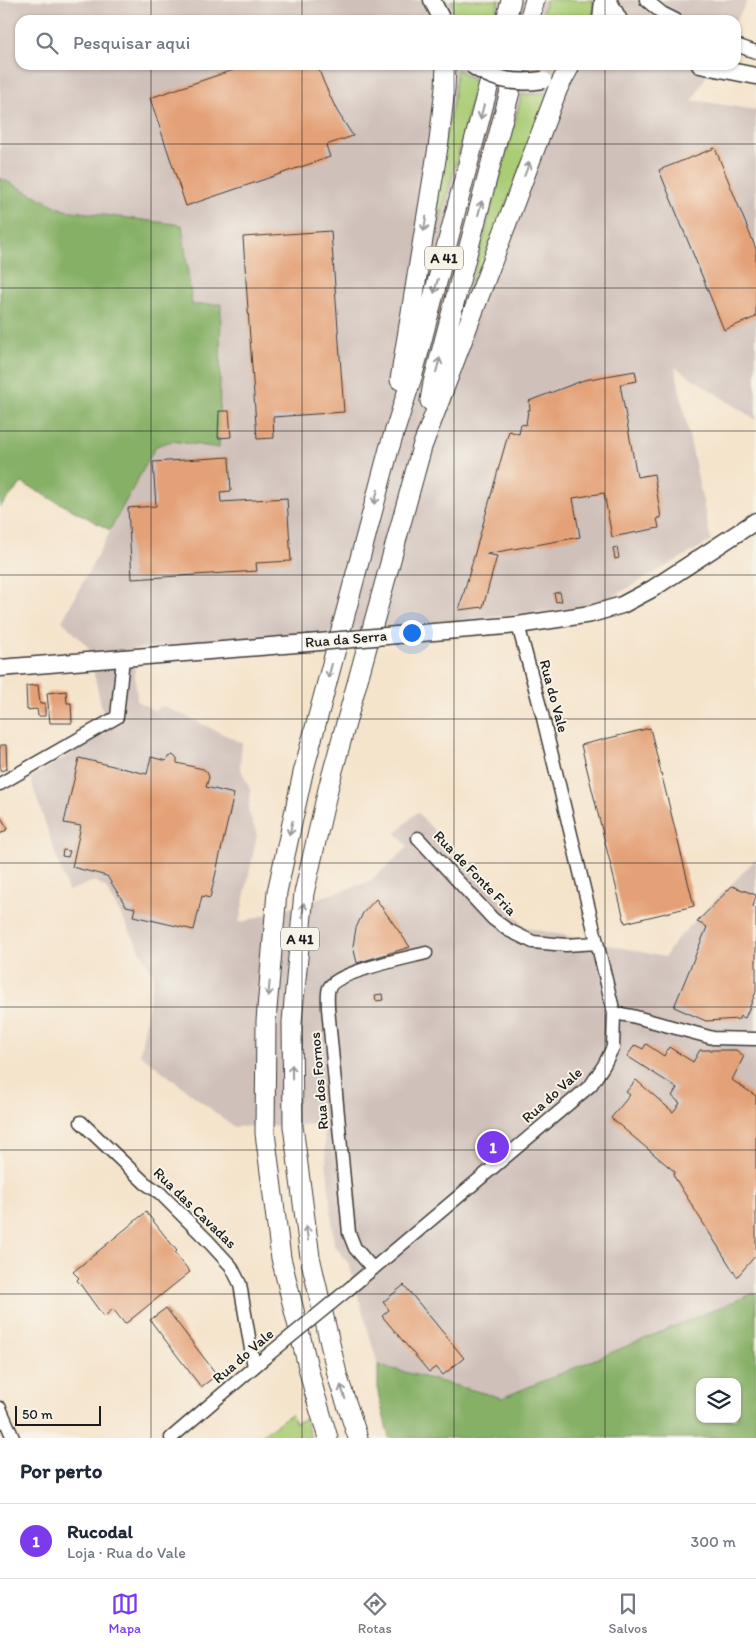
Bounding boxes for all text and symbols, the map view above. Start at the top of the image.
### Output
search box [15,15,741,70]
icon: search [33,29,61,57]
text: Pesquisar aqui [73,31,190,54]
one-way arrow [477,104,486,120]
one-way arrow [523,162,532,178]
one-way arrow [475,200,485,216]
one-way arrow [420,216,430,232]
road number: A 41 [425,247,463,270]
one-way arrow [431,278,440,294]
one-way arrow [434,357,443,373]
one-way arrow [371,488,381,504]
your location [399,620,425,646]
street label: Rua da Serra [304,626,388,652]
street label: Rua do Vale [536,658,572,734]
one-way arrow [325,662,335,678]
one-way arrow [286,820,295,836]
street label: Rua de Fonte Fria [430,827,520,919]
one-way arrow [298,902,307,918]
road number: A 41 [281,928,319,951]
one-way arrow [264,981,274,997]
street label: Rua dos Fornos [306,1031,332,1130]
street label: Rua do Vale [518,1063,586,1127]
one-way arrow [287,1064,297,1080]
pin: 1 [477,1128,509,1166]
street label: Rua das Cavadas [150,1164,241,1252]
one-way arrow [302,1226,312,1242]
street label: Rua do Vale [209,1325,277,1387]
map controls [696,1378,741,1423]
button: layers [696,1378,741,1423]
one-way arrow [337,1384,347,1400]
scale bar [15,1403,101,1426]
text: 50 m [22,1406,53,1423]
text: Por perto [20,1458,102,1483]
text: Rucodal [67,1520,133,1543]
text: 1 [32,1532,40,1551]
text: 300 m [691,1532,736,1551]
text: Loja · Rua do Vale [67,1543,186,1562]
tab: Mapa [108,1590,141,1637]
tab: Rotas [358,1590,392,1637]
tab: Salvos [609,1590,648,1637]

